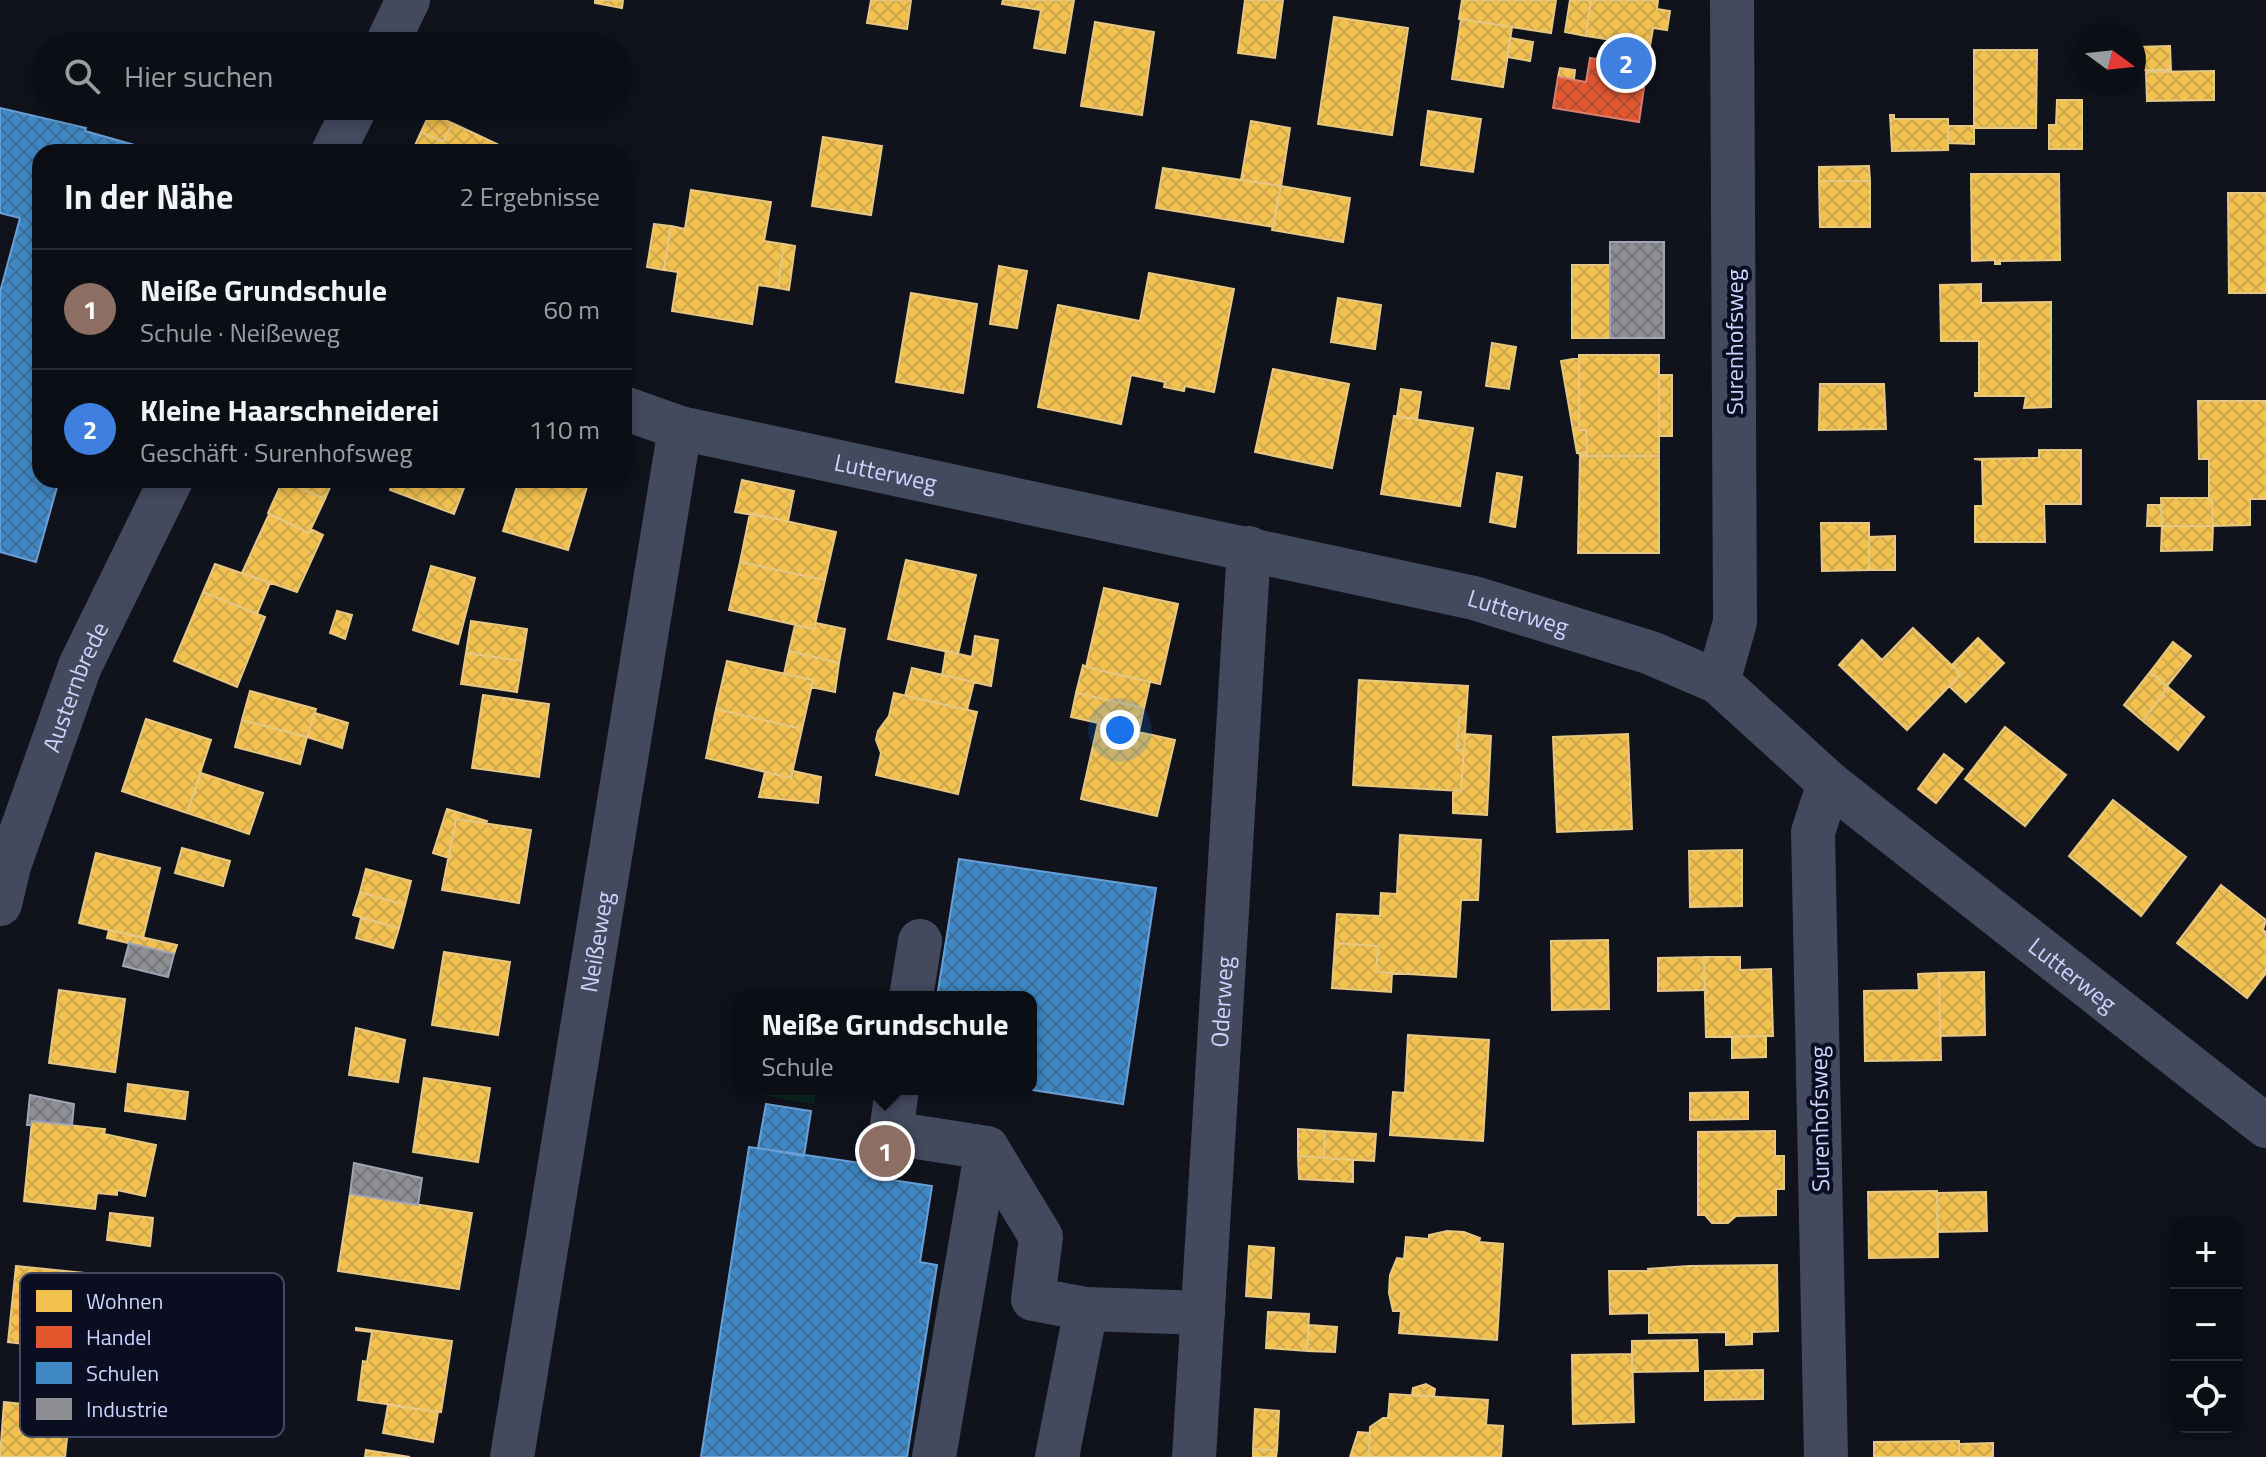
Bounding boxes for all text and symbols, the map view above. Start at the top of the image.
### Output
north arrow [2074,24,2146,96]
search box [32,32,632,120]
pin: 2 [1600,33,1652,93]
text: Hier suchen [124,53,273,99]
icon: search [60,54,104,98]
text: In der Nähe [64,170,233,222]
text: 2 Ergebnisse [459,177,600,216]
text: Neiße Grundschule [140,267,387,313]
street label: Surenhofsweg [1716,269,1752,415]
text: 1 [83,290,97,329]
text: 60 m [543,290,600,329]
text: Schule · Neißeweg [140,313,340,352]
text: Kleine Haarschneiderei [140,387,439,433]
text: 2 [83,410,97,449]
text: 110 m [529,410,600,449]
text: Geschäft · Surenhofsweg [140,433,413,472]
street label: Lutterweg [831,444,941,501]
street label: Lutterweg [1463,579,1573,644]
street label: Austernbrede [33,615,117,757]
your location [1100,710,1140,750]
street label: Neißeweg [570,889,622,995]
street label: Lutterweg [2021,928,2125,1021]
street label: Oderweg [1201,955,1242,1049]
popup [733,991,1037,1095]
text: Neiße Grundschule [761,1001,1009,1047]
street label: Surenhofsweg [1800,1046,1838,1192]
text: Schule [761,1047,834,1086]
pin: 1 [859,1121,911,1181]
map controls [2170,1217,2242,1433]
button: + [2170,1217,2242,1289]
legend [20,1273,284,1437]
text: Wohnen [86,1284,163,1318]
button: − [2170,1289,2242,1361]
text: Handel [86,1320,152,1354]
text: Schulen [86,1356,159,1390]
button: locate [2170,1361,2242,1433]
text: Industrie [86,1392,168,1426]

